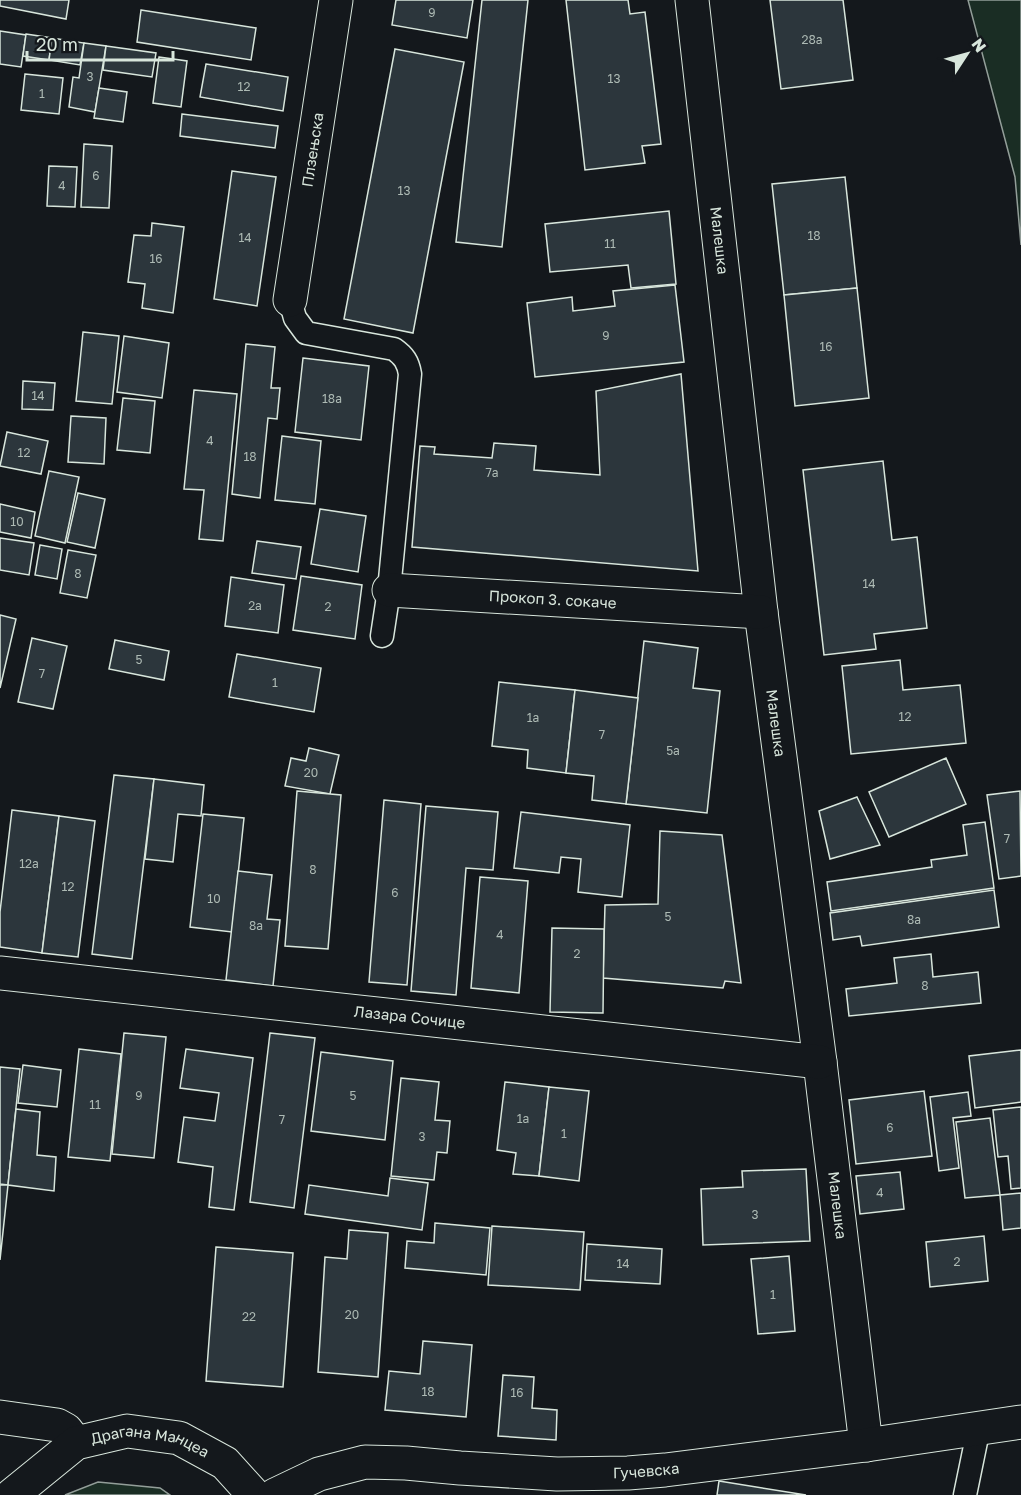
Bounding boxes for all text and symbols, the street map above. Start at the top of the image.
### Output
house number: 9 [428,5,436,20]
scale bar [27,24,172,62]
north arrow [937,24,997,84]
house number: 28a [801,32,823,47]
text: 20 m [36,33,78,55]
text: N [967,34,991,56]
house number: 3 [86,69,94,84]
house number: 13 [608,71,620,86]
house number: 12 [238,79,250,94]
house number: 1 [39,86,45,101]
street label: Плзењска [297,111,327,188]
house number: 6 [92,168,100,183]
house number: 4 [58,178,66,193]
house number: 13 [398,183,410,198]
street label: Малешка [707,206,733,275]
house number: 18 [807,228,821,243]
house number: 14 [238,230,252,245]
house number: 11 [604,236,616,251]
house number: 16 [149,251,163,266]
house number: 9 [602,328,610,343]
house number: 16 [819,339,833,354]
house number: 14 [31,388,45,403]
house number: 18a [322,391,342,406]
house number: 4 [206,433,214,448]
house number: 12 [18,445,30,460]
house number: 18 [243,449,257,464]
house number: 7a [485,465,499,480]
house number: 10 [10,514,24,529]
house number: 8 [74,566,82,581]
house number: 14 [862,576,876,591]
street label: Прокоп 3. сокаче [488,586,617,611]
house number: 2a [248,598,262,613]
house number: 2 [325,599,332,614]
house number: 5 [136,652,143,667]
house number: 7 [39,666,45,681]
house number: 1 [272,675,278,690]
street label: Малешка [763,688,790,758]
house number: 12 [899,709,911,724]
house number: 1a [527,710,539,725]
house number: 7 [599,727,605,742]
house number: 5a [666,743,680,758]
house number: 20 [304,765,318,780]
house number: 7 [1004,831,1010,846]
house number: 12a [19,856,39,871]
house number: 8 [309,862,317,877]
house number: 12 [62,879,74,894]
house number: 6 [391,885,399,900]
house number: 10 [207,891,221,906]
house number: 5 [665,909,672,924]
house number: 8a [907,912,921,927]
house number: 8a [249,918,263,933]
house number: 4 [496,927,504,942]
house number: 2 [574,946,581,961]
house number: 8 [921,978,929,993]
street label: Лазара Сочице [353,1001,467,1031]
house number: 9 [135,1088,143,1103]
house number: 5 [350,1088,357,1103]
house number: 11 [89,1097,101,1112]
house number: 1a [517,1111,529,1126]
house number: 7 [279,1112,285,1127]
house number: 6 [886,1120,894,1135]
house number: 1 [561,1126,567,1141]
house number: 3 [418,1129,426,1144]
street label: Малешка [825,1170,851,1240]
house number: 4 [876,1185,884,1200]
house number: 3 [751,1207,759,1222]
house number: 2 [954,1254,961,1269]
house number: 14 [616,1256,630,1271]
house number: 1 [770,1287,776,1302]
house number: 20 [345,1307,359,1322]
house number: 22 [242,1309,256,1324]
house number: 18 [421,1384,435,1399]
house number: 16 [510,1385,524,1400]
street label: Драгана Манцеа [89,1421,213,1461]
street label: Гучевска [613,1458,680,1481]

